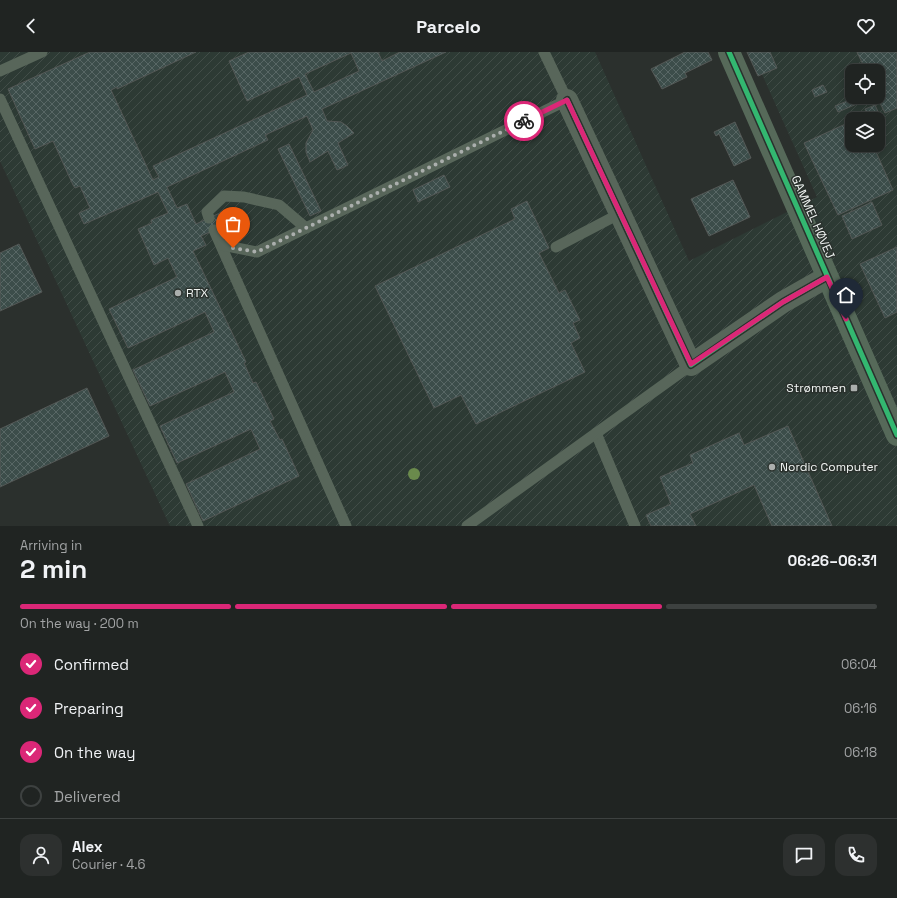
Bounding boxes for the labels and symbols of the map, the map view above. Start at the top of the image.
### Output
courier [504,101,544,141]
street label: GAMMEL HØVEJ [788,173,838,261]
pin [216,207,250,248]
pin [829,278,863,319]
place label: RTX [186,285,209,301]
marker: RTX [173,288,183,298]
place label: Strømmen [786,380,846,396]
marker: Strømmen [849,383,859,393]
place label: Nordic Computer [780,459,879,475]
marker: Nordic Computer [767,462,777,472]

